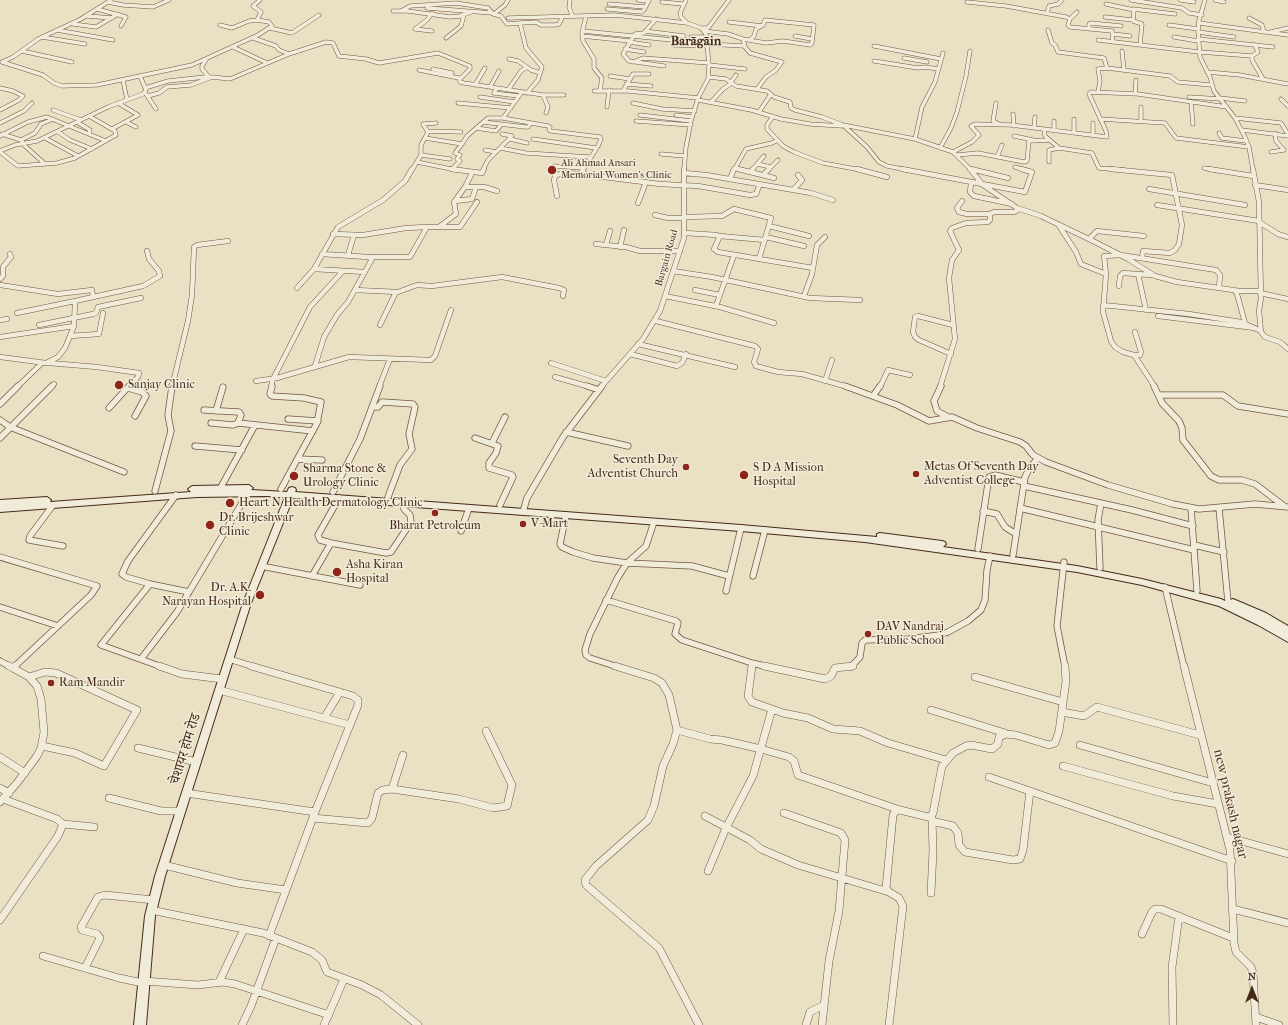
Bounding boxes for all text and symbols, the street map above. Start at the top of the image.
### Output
district label: Barāgāin [671,34,721,50]
place label: Ali Ahmad Ansari Memorial Women's Clinic [561,158,672,182]
marker: Ali Ahmad Ansari Memorial Women's Clinic [546,164,558,176]
street label: Bargain Road [653,228,681,288]
place label: Sanjay Clinic [128,378,195,392]
marker: Sanjay Clinic [113,379,125,391]
place label: Seventh Day Adventist Church [588,453,678,481]
place label: Metas Of Seventh Day Adventist College [924,460,1039,488]
place label: S D A Mission Hospital [753,461,824,489]
place label: Sharma Stone & Urology Clinic [303,462,386,490]
marker: Seventh Day Adventist Church [681,462,691,472]
marker: S D A Mission Hospital [738,469,750,481]
marker: Metas Of Seventh Day Adventist College [911,469,921,479]
marker: Sharma Stone & Urology Clinic [288,470,300,482]
place label: Heart N Health Dermatology Clinic [239,496,423,510]
marker: Heart N Health Dermatology Clinic [224,497,236,509]
marker: Bharat Petroleum [430,508,440,518]
place label: Dr. Brijeshwar Clinic [219,511,294,539]
place label: V-Mart [531,517,568,531]
marker: Dr. Brijeshwar Clinic [204,519,216,531]
place label: Bharat Petroleum [389,519,481,533]
marker: V-Mart [518,519,528,529]
place label: Asha Kiran Hospital [346,558,403,586]
marker: Asha Kiran Hospital [331,566,343,578]
place label: Dr. A.K. Narayan Hospital [162,581,251,609]
marker: Dr. A.K. Narayan Hospital [254,589,266,601]
place label: DAV Nandraj Public School [876,620,944,648]
marker: DAV Nandraj Public School [863,629,873,639]
place label: Ram Mandir [59,676,125,690]
marker: Ram Mandir [46,678,56,688]
street label: चेशायर होम रोड [167,712,205,786]
street label: new prakash nagar [1209,747,1251,861]
north arrow [1232,969,1272,1009]
text: N [1248,970,1256,983]

